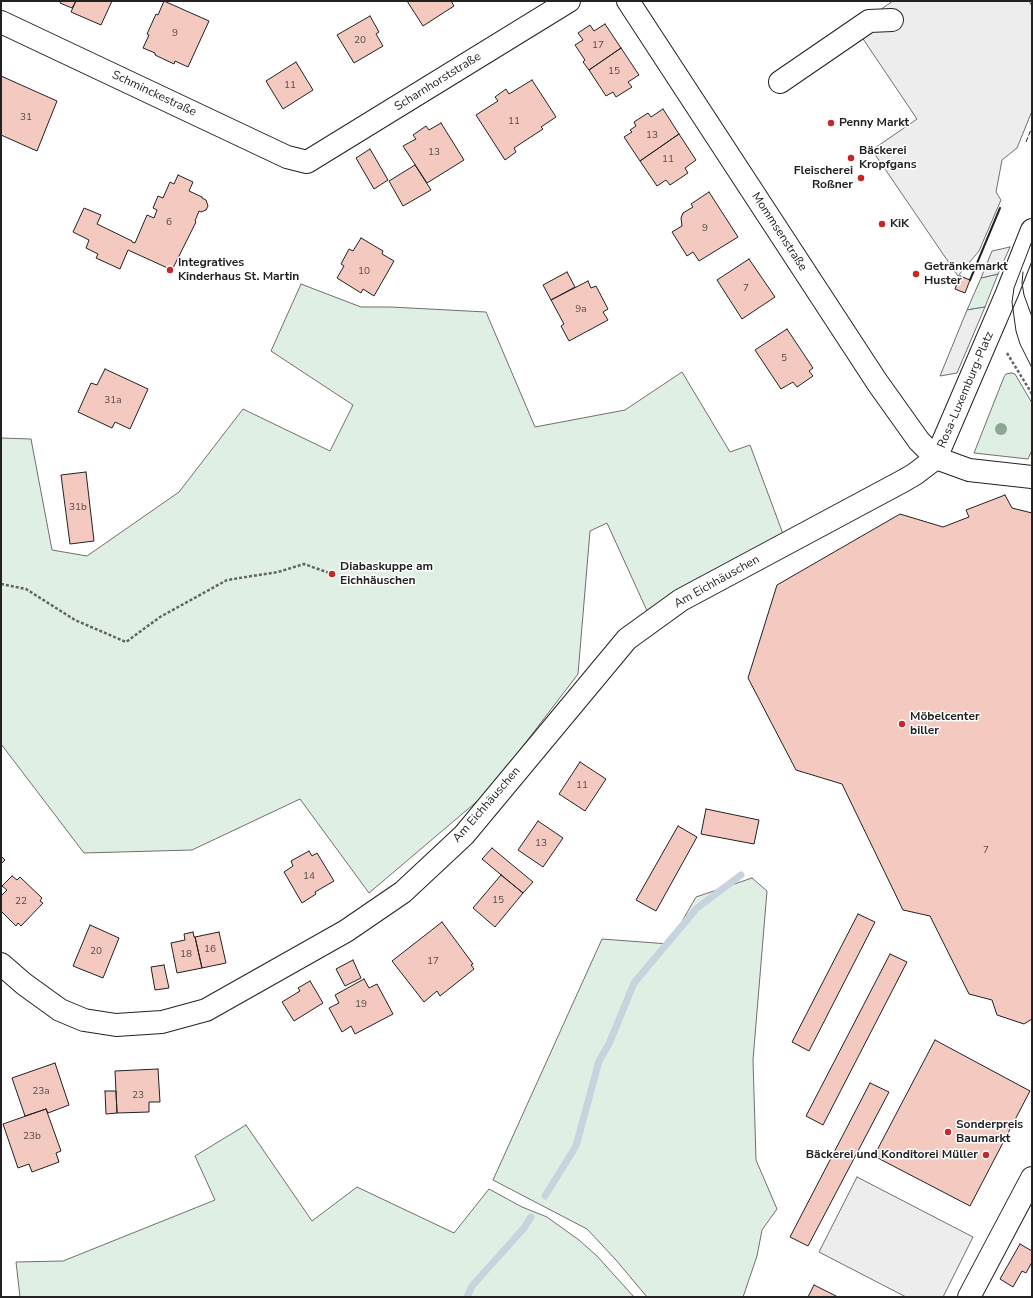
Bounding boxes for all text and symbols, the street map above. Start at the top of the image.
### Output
house number: 9 [172,28,178,40]
house number: 20 [354,35,366,47]
house number: 17 [592,40,604,52]
street label: Scharnhorststraße [392,50,484,114]
house number: 15 [608,66,620,78]
street label: Schminckestraße [109,68,199,120]
house number: 11 [284,80,296,92]
house number: 31 [20,112,32,124]
house number: 11 [508,116,520,128]
place label: Penny Markt [839,116,909,130]
marker: Penny Markt [826,118,836,128]
house number: 13 [646,130,658,142]
place label: Bäckerei Kropfgans [859,144,917,172]
house number: 13 [428,147,440,159]
marker: Bäckerei Kropfgans [846,153,856,163]
house number: 11 [662,154,674,166]
place label: Fleischerei Roßner [794,164,853,192]
marker: Fleischerei Roßner [856,173,866,183]
street label: Mommsenstraße [748,190,810,274]
house number: 6 [166,217,172,229]
place label: KiK [890,217,909,231]
marker: KiK [877,219,887,229]
house number: 9 [702,223,708,235]
place label: Integratives Kinderhaus St. Martin [178,256,299,284]
place label: Getränkemarkt Huster [924,260,1008,288]
marker: Integratives Kinderhaus St. Martin [165,265,175,275]
house number: 10 [358,266,370,278]
marker: Getränkemarkt Huster [911,269,921,279]
house number: 7 [743,283,749,295]
house number: 9a [575,304,587,316]
street label: Rosa-Luxemburg-Platz [935,330,997,450]
house number: 5 [781,353,787,365]
house number: 31a [104,395,122,407]
house number: 31b [69,502,87,514]
street label: Am Eichhäuschen [672,553,762,611]
place label: Diabaskuppe am Eichhäuschen [340,560,433,588]
marker: Diabaskuppe am Eichhäuschen [327,569,337,579]
place label: Möbelcenter biller [910,710,980,738]
marker: Möbelcenter biller [897,719,907,729]
street label: Am Eichhäuschen [450,764,524,846]
house number: 11 [576,780,588,792]
house number: 13 [535,838,547,850]
house number: 7 [983,845,989,857]
house number: 14 [303,871,315,883]
house number: 15 [492,895,504,907]
house number: 22 [15,896,27,908]
house number: 16 [204,944,216,956]
house number: 20 [90,946,102,958]
house number: 18 [180,949,192,961]
house number: 17 [427,956,439,968]
house number: 19 [355,999,367,1011]
house number: 23a [32,1086,50,1098]
house number: 23 [132,1090,144,1102]
place label: Sonderpreis Baumarkt [956,1118,1023,1146]
marker: Sonderpreis Baumarkt [943,1127,953,1137]
house number: 23b [23,1131,41,1143]
place label: Bäckerei und Konditorei Müller [806,1148,978,1162]
marker: Bäckerei und Konditorei Müller [981,1150,991,1160]

